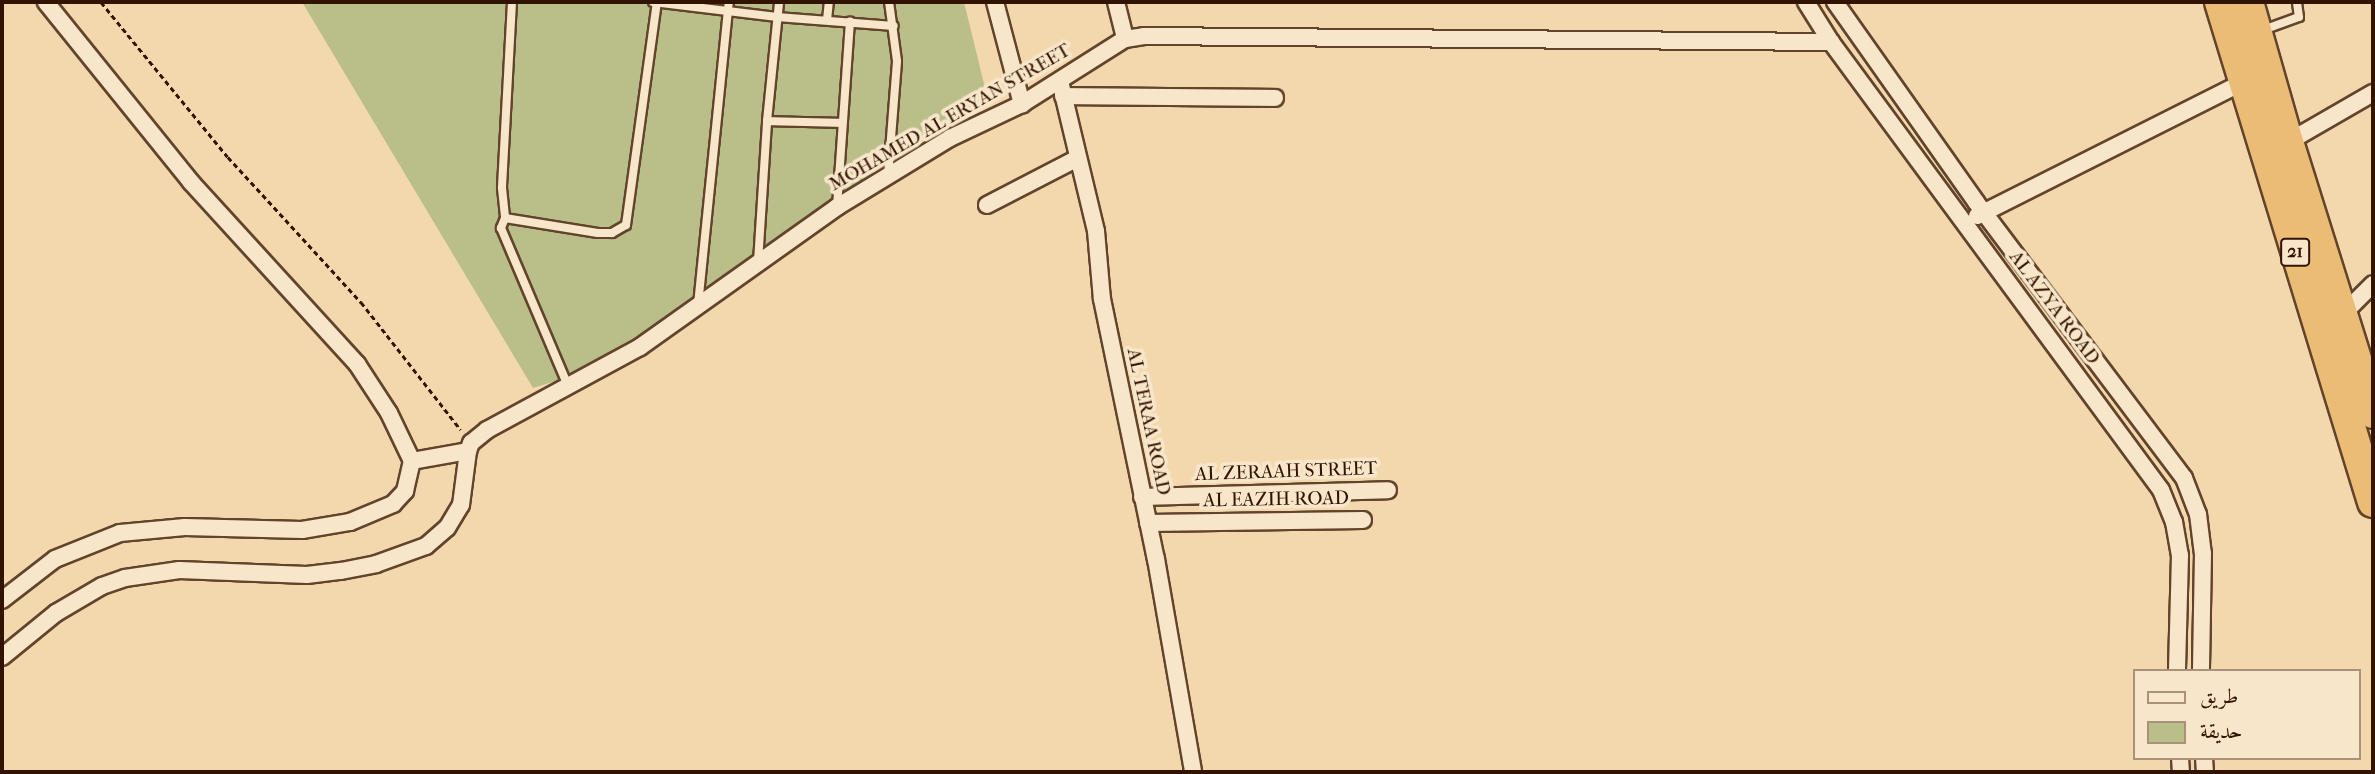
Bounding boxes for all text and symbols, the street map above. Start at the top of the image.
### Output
street label: MOHAMED AL ERYAN STREET [825,39,1075,197]
road number: 21 [2279,238,2311,266]
street label: AL AZYA ROAD [2004,247,2104,369]
street label: AL TERAA ROAD [1121,347,1175,497]
street label: AL ZERAAH STREET [1195,457,1377,487]
street label: AL EAZIH ROAD [1203,487,1349,513]
legend [2134,669,2361,760]
text: طريق [2200,684,2238,708]
text: حديقة [2200,719,2243,743]

